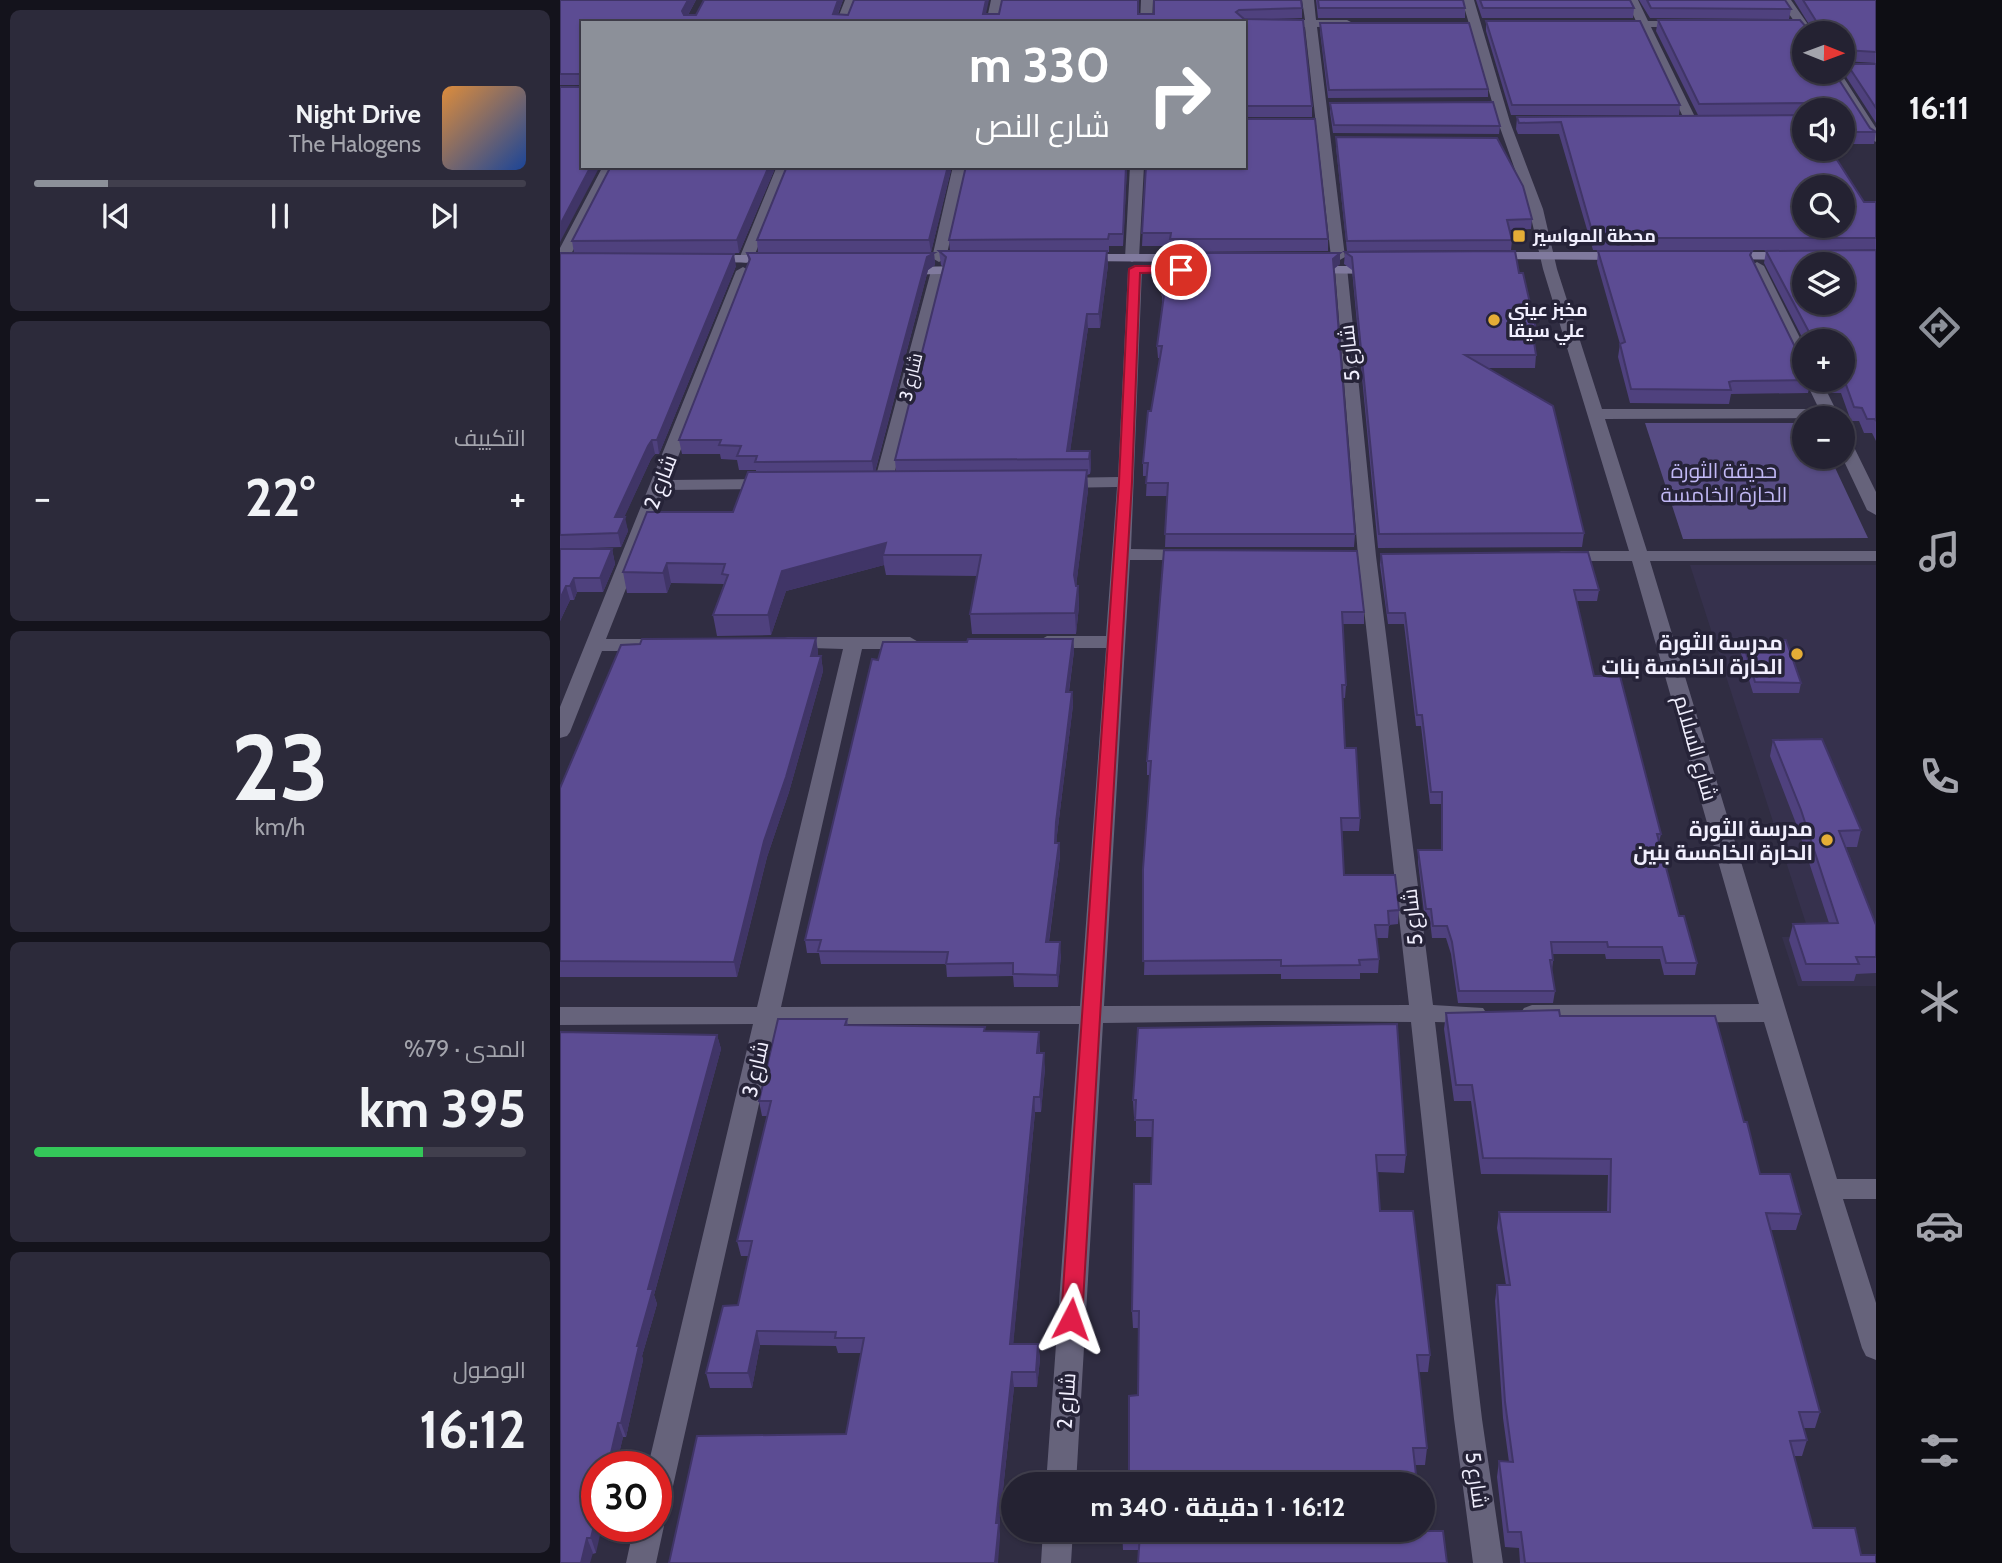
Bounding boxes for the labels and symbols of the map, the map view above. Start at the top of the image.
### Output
north arrow [1792,21,1855,84]
place label: محطة المواسير [1532,225,1656,247]
marker: محطة المواسير [1511,228,1527,244]
pin [1151,240,1211,300]
place label: مخبز عيني علي سيقا [1508,299,1588,346]
marker: مخبز عيني علي سيقا [1486,312,1502,328]
street label: شارع 5 [1334,323,1366,383]
street label: شارع 3 [894,351,929,404]
street label: شارع 2 [638,451,684,514]
park label: حديقة الثورة الحارة الخامسة [1661,458,1787,507]
place label: مدرسة الثورة الحارة الخامسة بنات [1602,630,1783,679]
marker: مدرسة الثورة الحارة الخامسة بنات [1789,646,1805,662]
street label: شارع السلالم [1667,692,1723,804]
place label: مدرسة الثورة الحارة الخامسة بنين [1633,816,1813,865]
marker: مدرسة الثورة الحارة الخامسة بنين [1819,832,1835,848]
street label: شارع 5 [1397,887,1429,947]
street label: شارع 3 [736,1039,776,1100]
position arrow [1034,1282,1108,1356]
street label: شارع 2 [1052,1372,1082,1430]
street label: شارع 5 [1459,1450,1493,1510]
speed limit sign: 30 [581,1451,672,1542]

